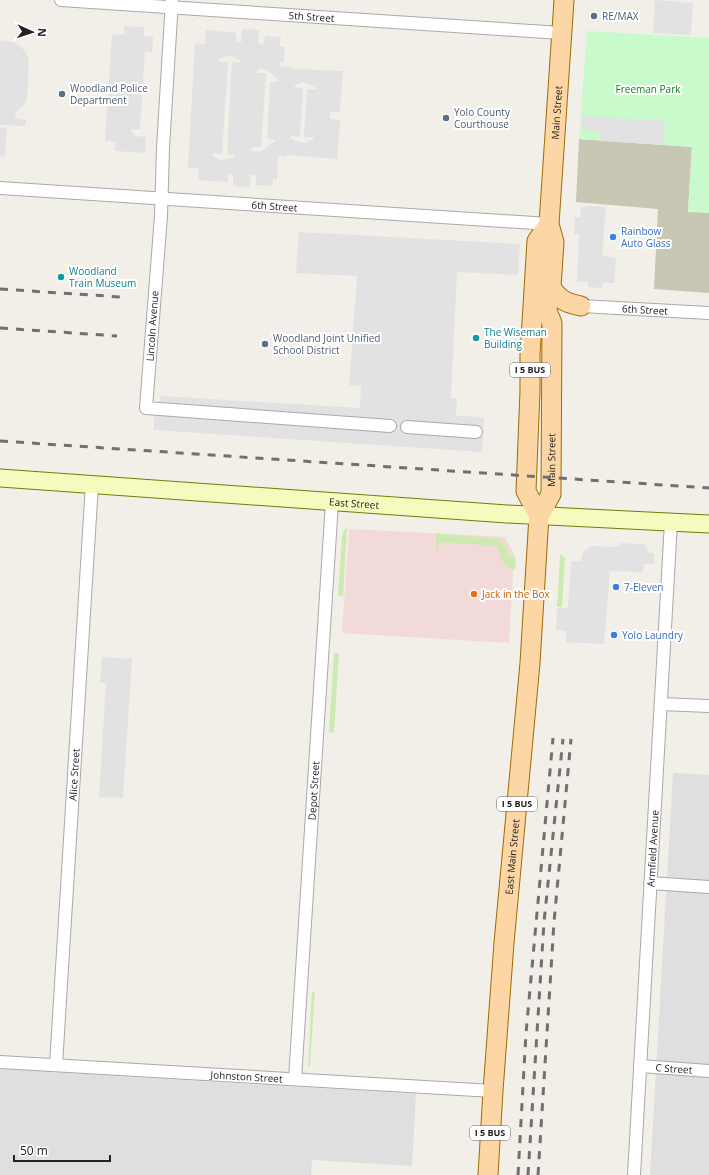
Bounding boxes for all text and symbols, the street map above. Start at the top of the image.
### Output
street label: 5th Street [288,8,335,25]
place label: RE/MAX [602,9,639,23]
marker: RE/MAX [589,11,599,21]
north arrow [12,12,52,52]
text: N [35,28,50,37]
place label: Woodland Police Department [70,81,148,107]
park label: Freeman Park [616,82,681,96]
street label: Main Street [548,85,565,140]
marker: Woodland Police Department [57,89,67,99]
place label: Yolo County Courthouse [454,105,511,131]
marker: Yolo County Courthouse [441,113,451,123]
street label: 6th Street [251,198,298,215]
place label: Rainbow Auto Glass [621,224,671,250]
marker: Rainbow Auto Glass [608,232,618,242]
place label: Woodland Train Museum [69,264,136,290]
marker: Woodland Train Museum [56,272,66,282]
street label: Lincoln Avenue [143,290,161,362]
street label: 6th Street [622,301,669,318]
place label: The Wiseman Building [484,325,547,351]
place label: Woodland Joint Unified School District [273,331,380,357]
marker: The Wiseman Building [471,333,481,343]
marker: Woodland Joint Unified School District [260,339,270,349]
road number: I 5 BUS [510,363,550,377]
street label: Main Street [544,433,558,487]
street label: East Street [329,494,380,512]
place label: 7-Eleven [624,580,663,594]
marker: 7-Eleven [611,582,621,592]
place label: Jack in the Box [481,587,551,601]
marker: Jack in the Box [469,589,479,599]
place label: Yolo Laundry [622,628,684,642]
marker: Yolo Laundry [609,630,619,640]
street label: Alice Street [65,748,83,801]
street label: Depot Street [305,760,322,821]
road number: I 5 BUS [497,797,537,811]
street label: Armfield Avenue [643,809,662,888]
street label: East Main Street [502,818,523,895]
street label: C Street [655,1060,693,1077]
street label: Johnston Street [209,1067,283,1086]
road number: I 5 BUS [470,1126,510,1140]
scale bar [14,1137,110,1163]
text: 50 m [20,1142,48,1159]

